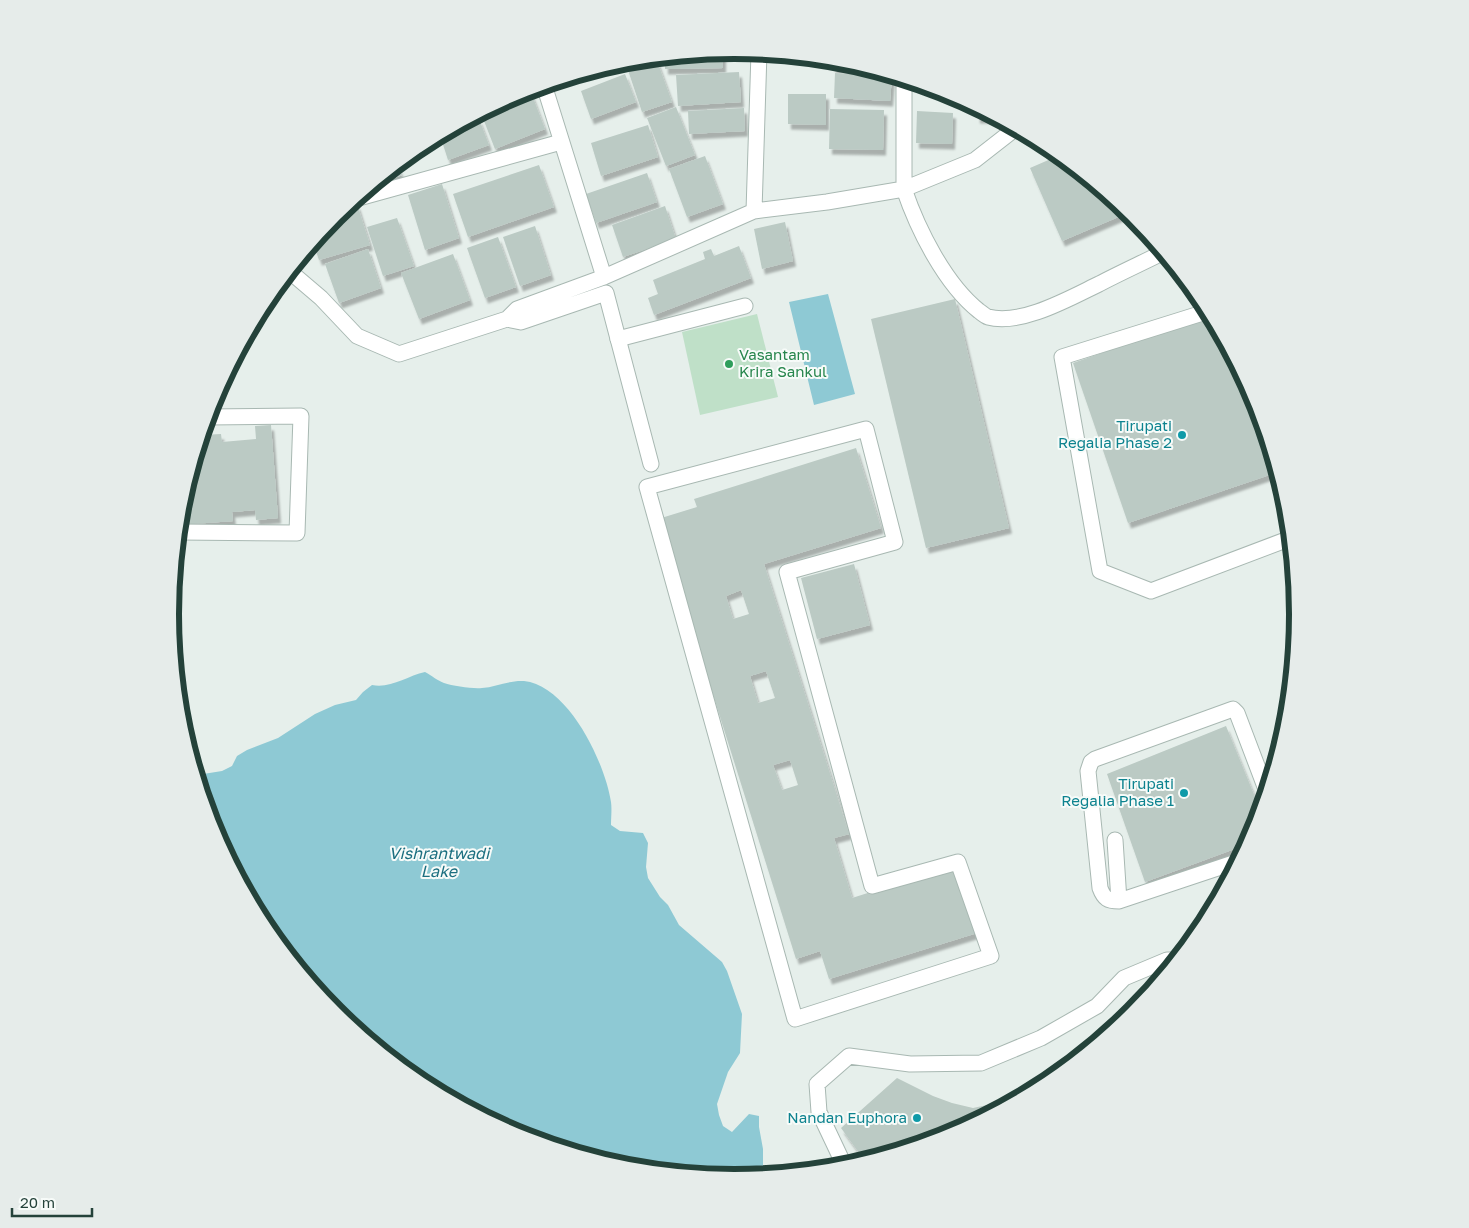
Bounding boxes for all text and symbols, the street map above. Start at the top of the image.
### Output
place label: Vasantam Krira Sankul [739,345,827,380]
marker: Vasantam Krira Sankul [723,358,735,370]
place label: Tirupati Regalia Phase 2 [1058,416,1172,451]
marker: Tirupati Regalia Phase 2 [1176,429,1188,441]
place label: Tirupati Regalia Phase 1 [1061,774,1174,809]
marker: Tirupati Regalia Phase 1 [1178,787,1190,799]
water label: Vishrantwadi Lake [389,843,491,881]
place label: Nandan Euphora [787,1108,907,1126]
marker: Nandan Euphora [911,1112,923,1124]
scale bar [12,1186,92,1218]
text: 20 m [20,1193,55,1211]

